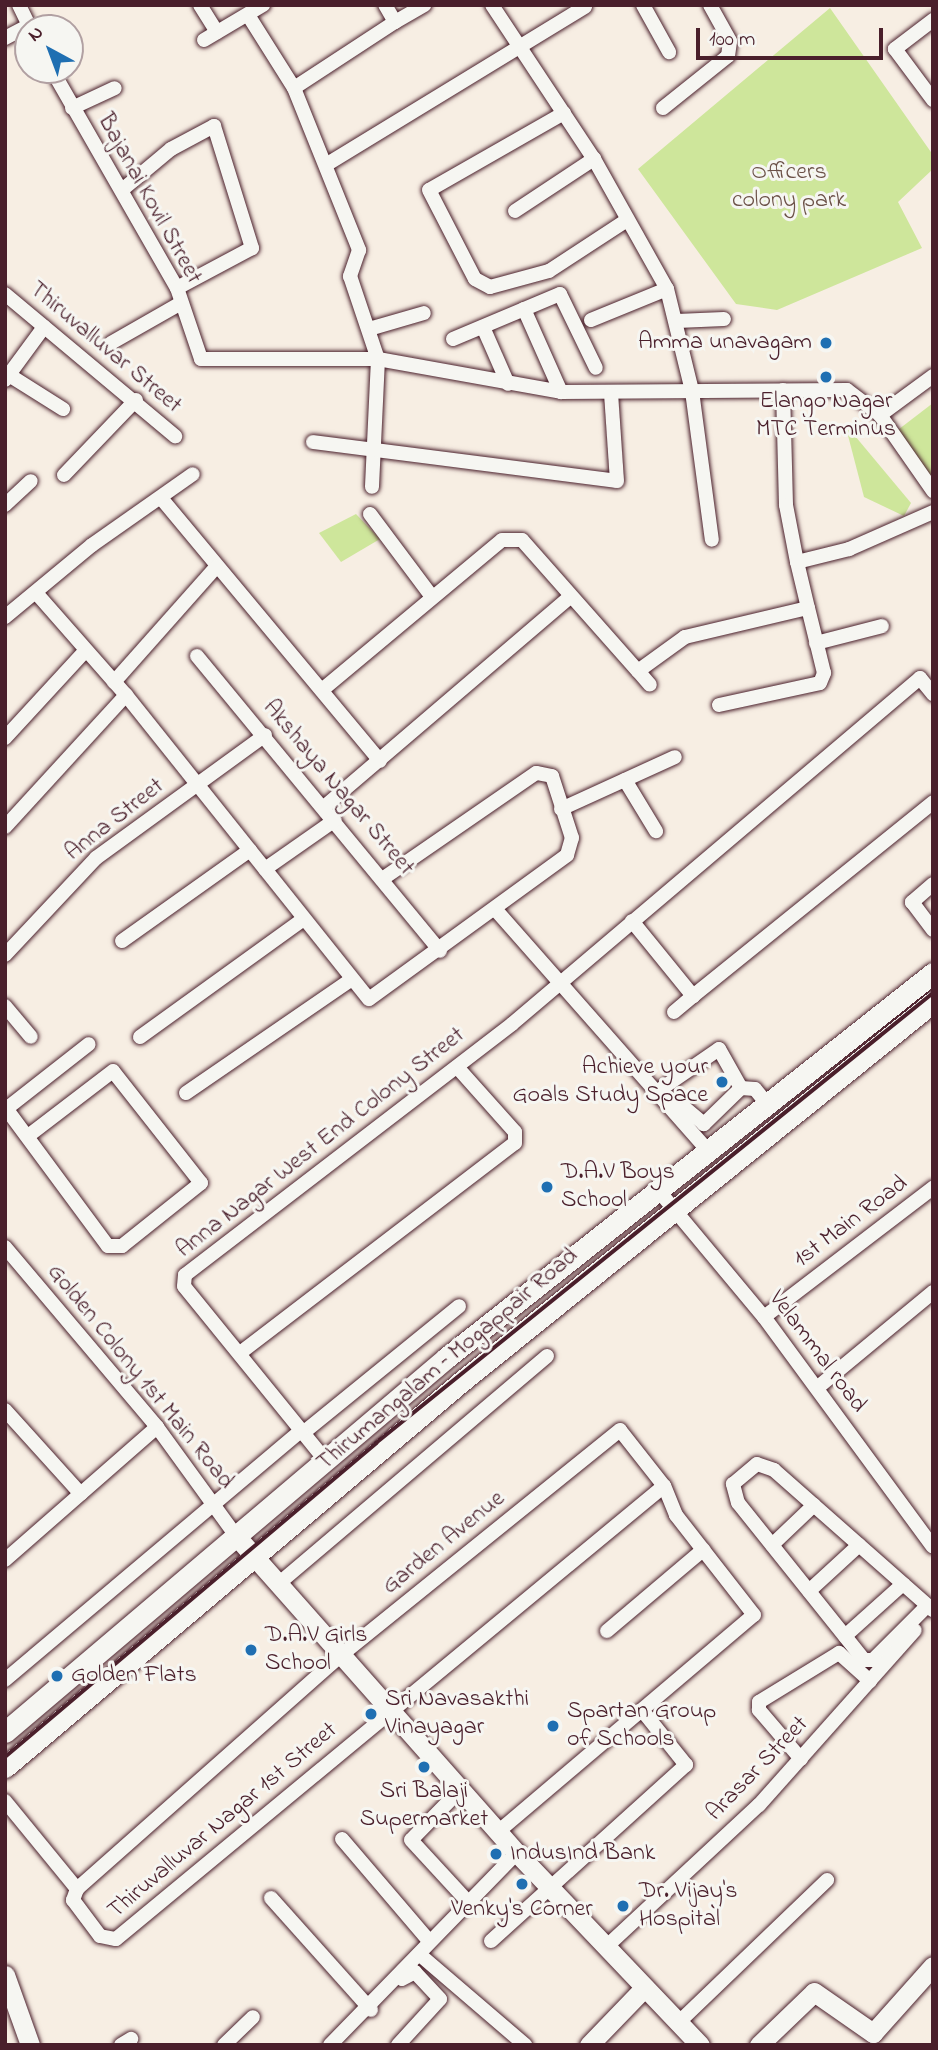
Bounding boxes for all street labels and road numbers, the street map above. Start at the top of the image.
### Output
street label: Bajanai Kovil Street [90,109,208,289]
street label: Thiruvalluvar Street [23,276,187,420]
street label: Akshaya Nagar Street [256,694,420,882]
street label: Anna Street [60,772,170,868]
street label: Anna Nagar West End Colony Street [171,1021,471,1265]
street label: 1st Main Road [788,1170,914,1274]
street label: Thirumangalam – Mogappair Road [312,1242,584,1478]
street label: Golden Colony 1st Main Road [40,1259,240,1495]
street label: Velammal road [762,1285,872,1419]
street label: Garden Avenue [377,1485,511,1601]
street label: Arasar Street [701,1711,815,1827]
street label: Thiruvalluvar Nagar 1st Street [102,1716,344,1926]

